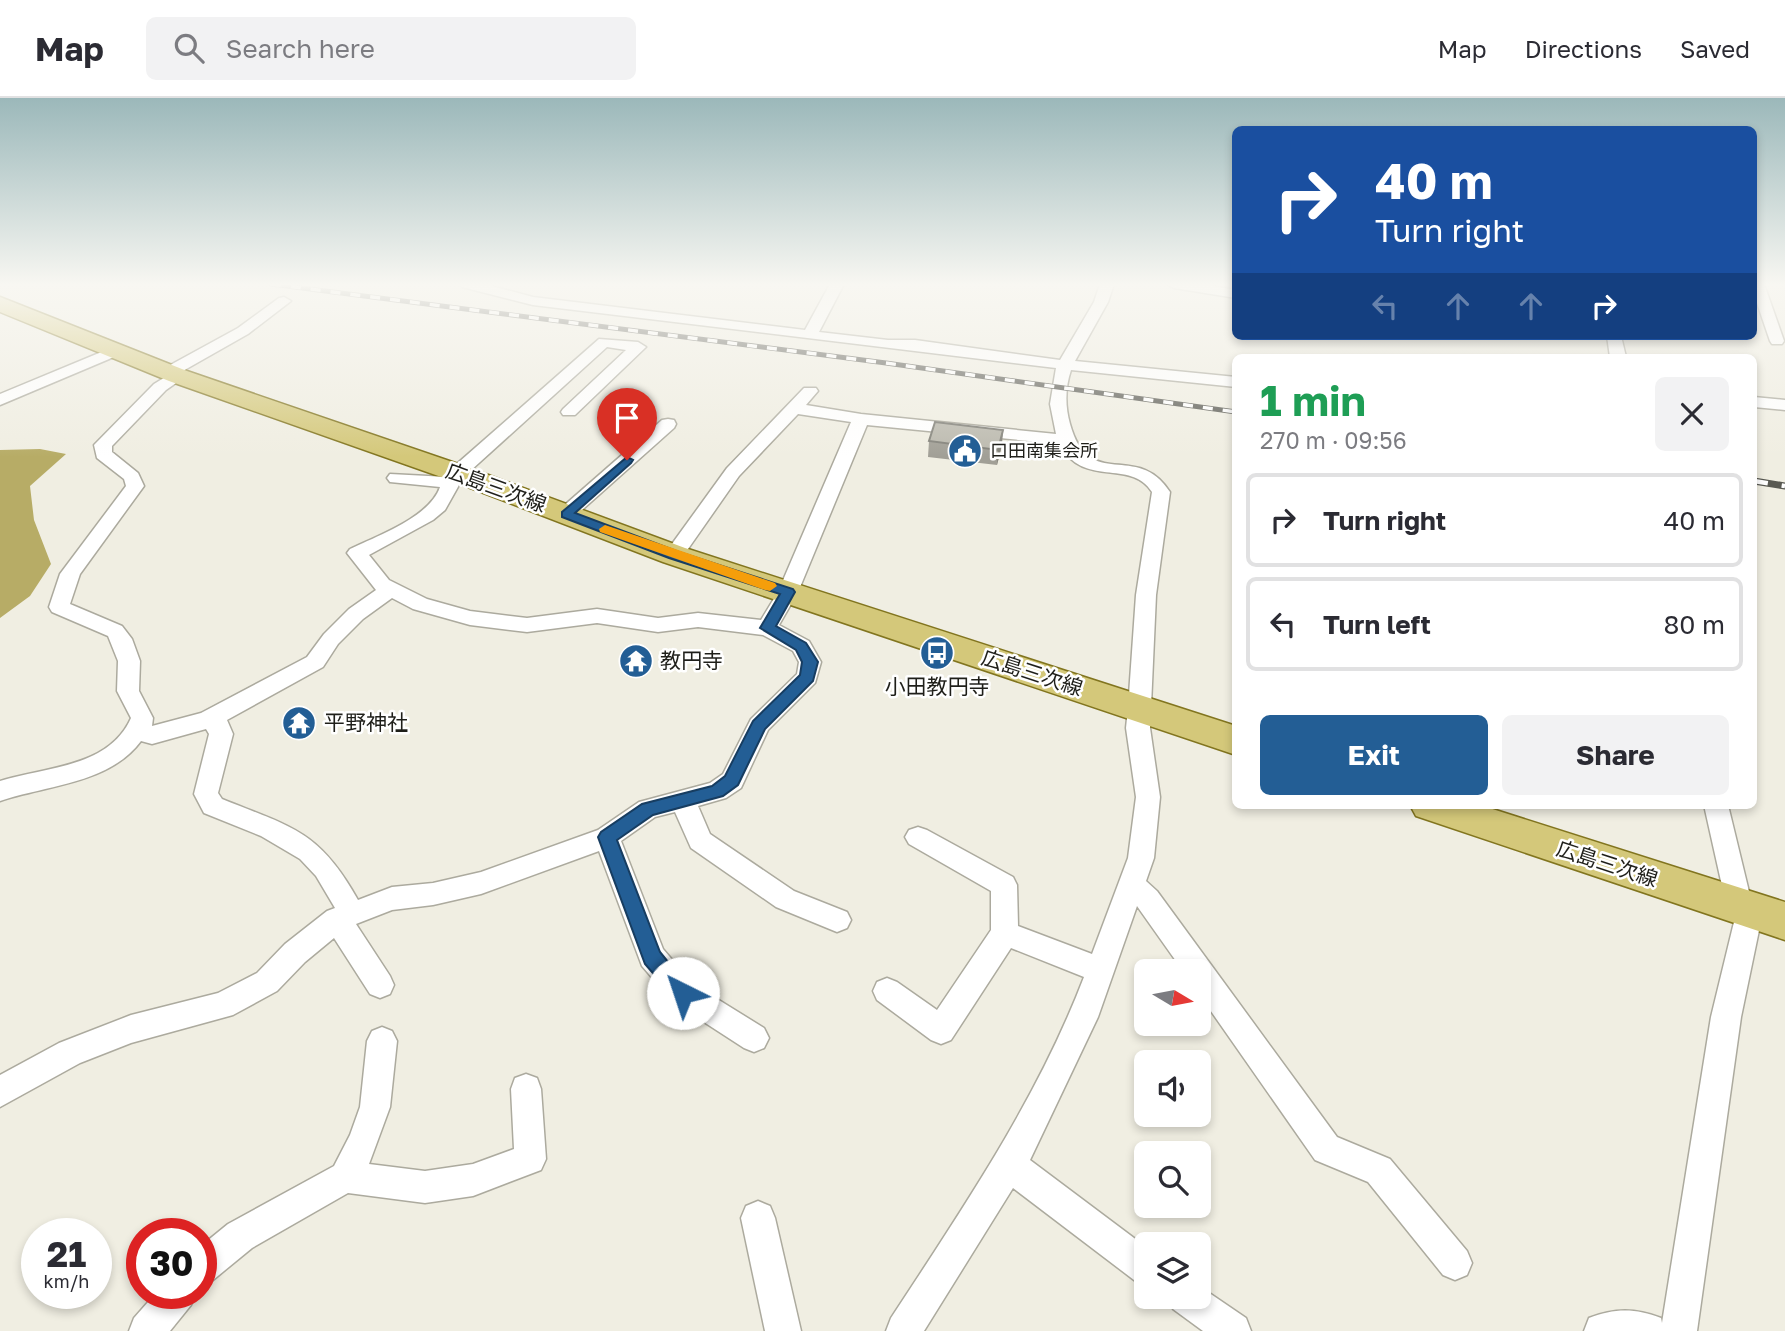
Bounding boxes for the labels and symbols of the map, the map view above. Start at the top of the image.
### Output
pin [597,388,657,460]
public building icon: 口田南集会所 [946,432,984,470]
place label: 口田南集会所 [990,439,1098,461]
street label: 広島三次線 [443,457,550,517]
bus stop icon: 小田教円寺 [918,634,956,672]
temple icon: 教円寺 [617,642,655,680]
street label: 広島三次線 [978,643,1086,701]
place label: 教円寺 [660,647,723,673]
place label: 小田教円寺 [885,673,990,699]
temple icon: 平野神社 [280,704,318,742]
place label: 平野神社 [324,709,408,735]
street label: 広島三次線 [1553,834,1661,892]
position arrow [646,956,720,1030]
north arrow [1134,959,1211,1036]
speed limit sign: 30 [126,1218,217,1309]

